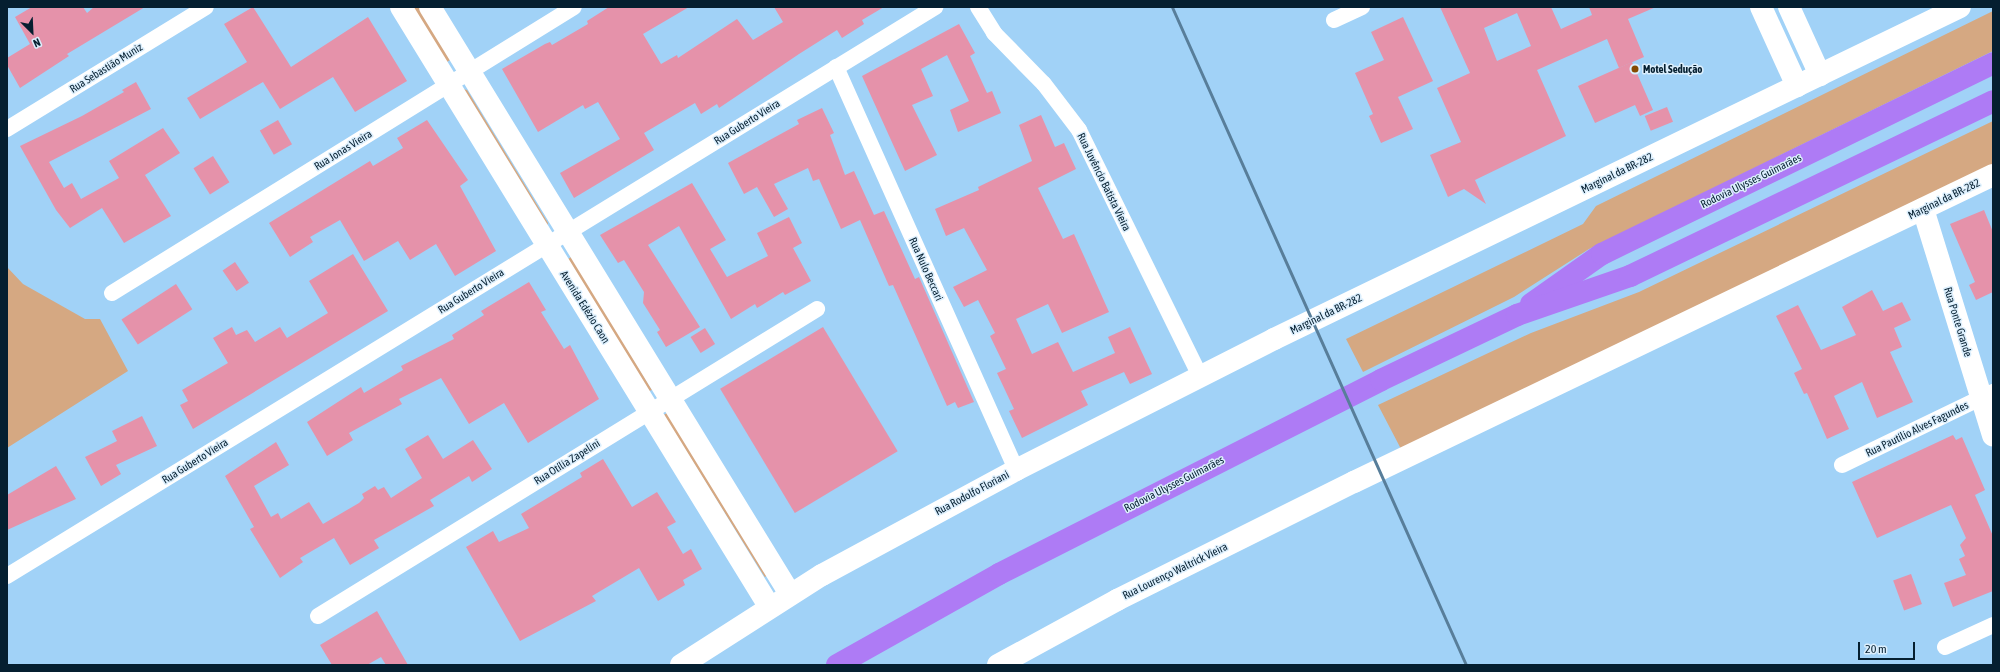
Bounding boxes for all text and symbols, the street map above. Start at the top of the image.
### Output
north arrow [12,12,52,52]
text: N [31,36,42,50]
street label: Rua Sebastião Muniz [67,40,145,96]
place label: Motel Sedução [1643,62,1702,76]
marker: Motel Sedução [1630,64,1640,74]
street label: Rua Guberto Vieira [712,96,782,148]
street label: Rua Jonas Vieira [312,127,374,173]
street label: Rua Juvêncio Batista Vieira [1074,131,1134,233]
street label: Marginal da BR-282 [1579,150,1655,196]
street label: Rodovia Ulysses Guimarães [1699,151,1803,211]
street label: Marginal da BR-282 [1906,176,1982,222]
street label: Rua Nulo Beccari [906,235,946,303]
street label: Rua Guberto Vieira [436,265,506,317]
street label: Avenida Edézio Caon [557,268,613,346]
street label: Rua Ponte Grande [1941,286,1975,358]
street label: Marginal da BR-282 [1288,291,1364,337]
street label: Rua Pautílio Alves Fagundes [1863,398,1971,460]
street label: Rua Guberto Vieira [160,435,230,487]
street label: Rua Otília Zapelini [532,436,602,488]
street label: Rodovia Ulysses Guimarães [1122,453,1226,515]
street label: Rua Rodolfo Floriani [933,468,1011,518]
street label: Rua Lourenço Waltrick Vieira [1120,540,1230,602]
scale bar [1860,634,1917,660]
text: 20 m [1865,642,1887,656]

